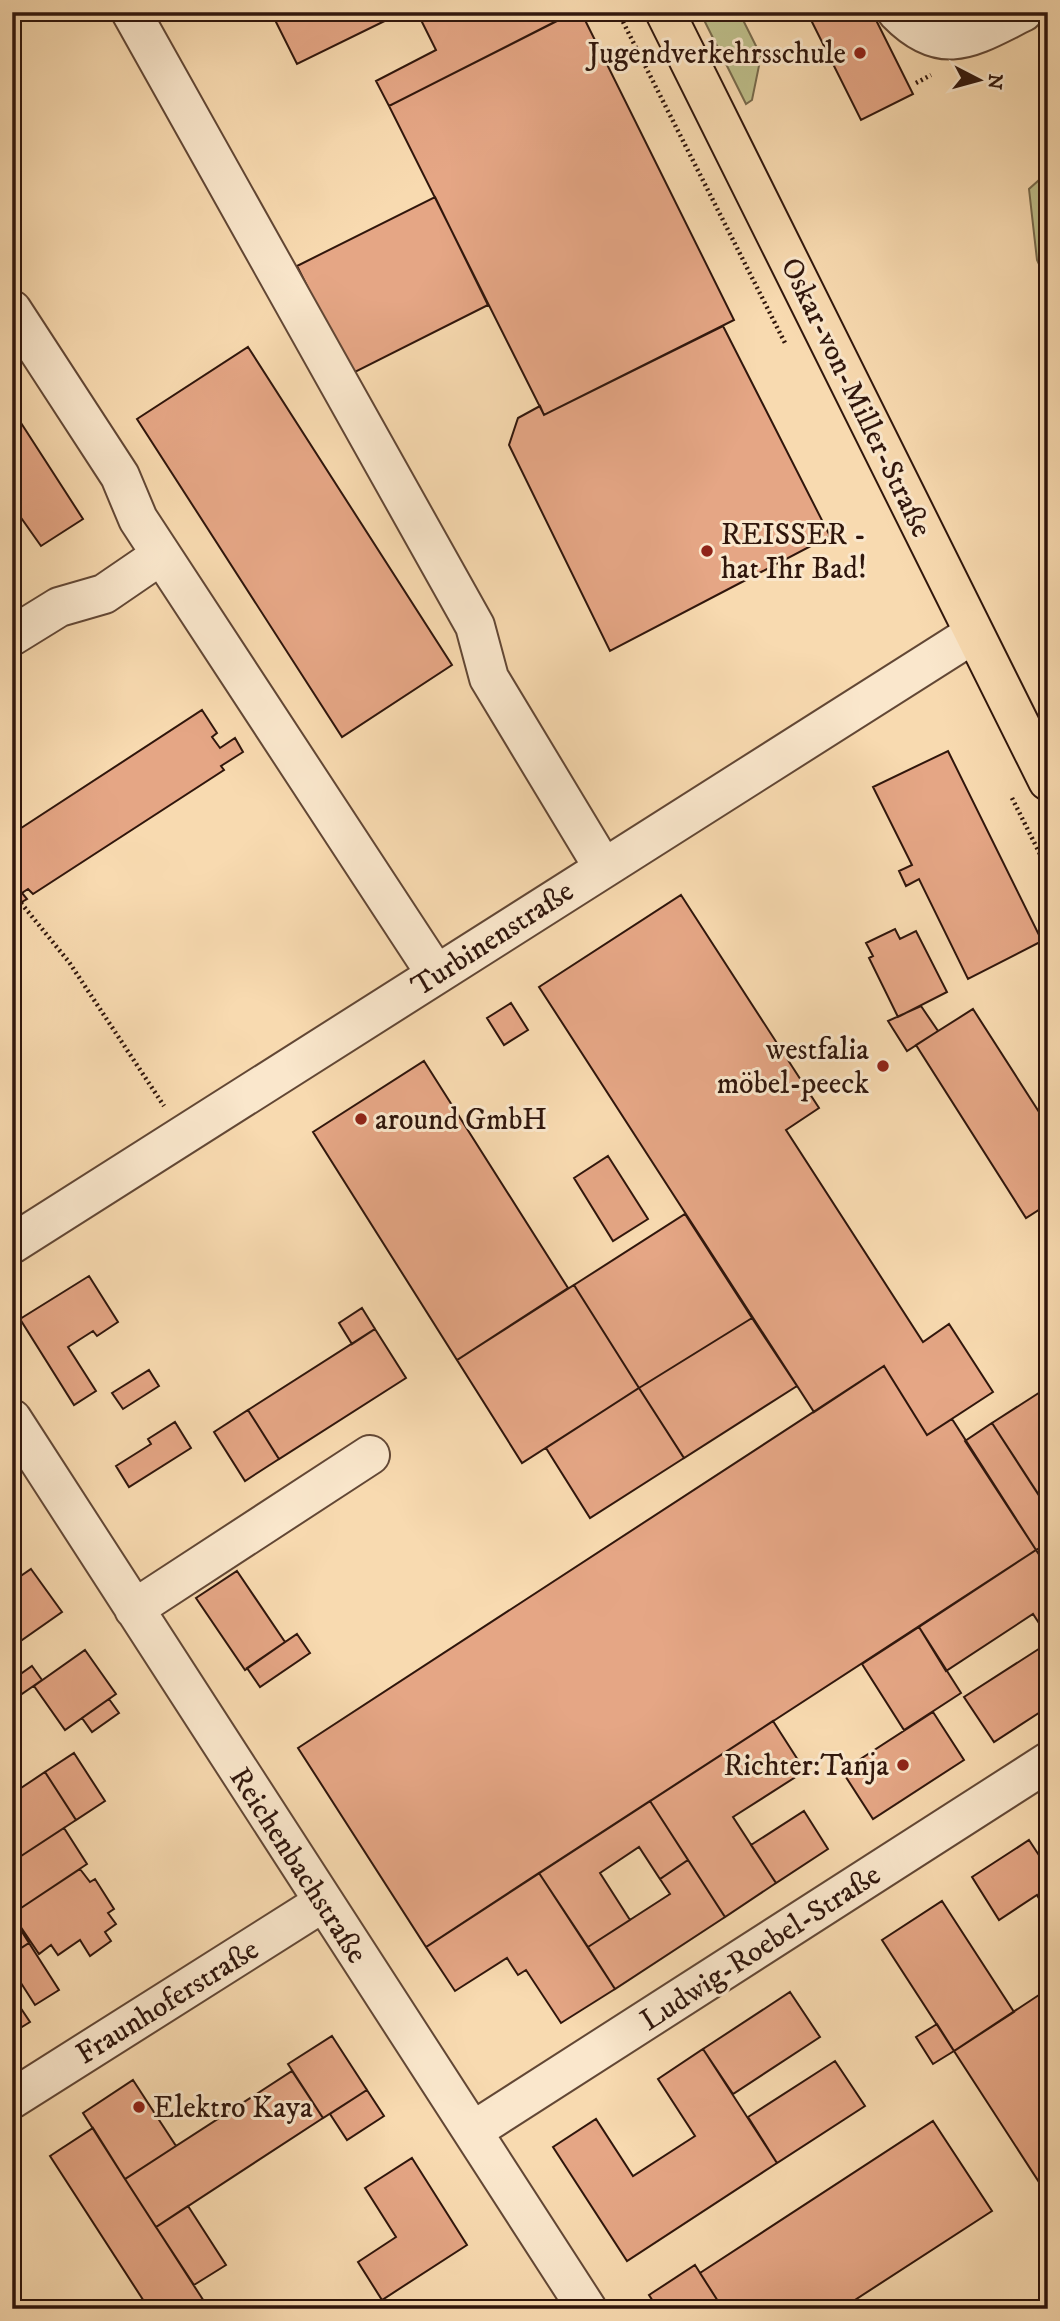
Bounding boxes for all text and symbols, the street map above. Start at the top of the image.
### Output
place label: Jugendverkehrsschule [585,36,846,73]
marker: Jugendverkehrsschule [852,45,868,61]
north arrow [944,46,1014,116]
text: N [982,73,1007,91]
street label: Oskar-von-Miller-Straße [772,252,939,543]
place label: REISSER - hat Ihr Bad! [721,517,867,588]
marker: REISSER - hat Ihr Bad! [699,543,715,559]
street label: Turbinenstraße [405,873,581,1005]
place label: westfalia möbel-peeck [717,1032,869,1103]
marker: westfalia möbel-peeck [875,1058,891,1074]
place label: around GmbH [375,1102,547,1139]
marker: around GmbH [353,1111,369,1127]
place label: Richter:Tanja [723,1748,889,1785]
marker: Richter:Tanja [895,1757,911,1773]
street label: Reichenbachstraße [221,1761,375,1971]
street label: Ludwig-Roebel-Straße [634,1857,888,2040]
street label: Fraunhoferstraße [70,1931,266,2073]
place label: Elektro Kaya [153,2090,313,2127]
marker: Elektro Kaya [131,2099,147,2115]

